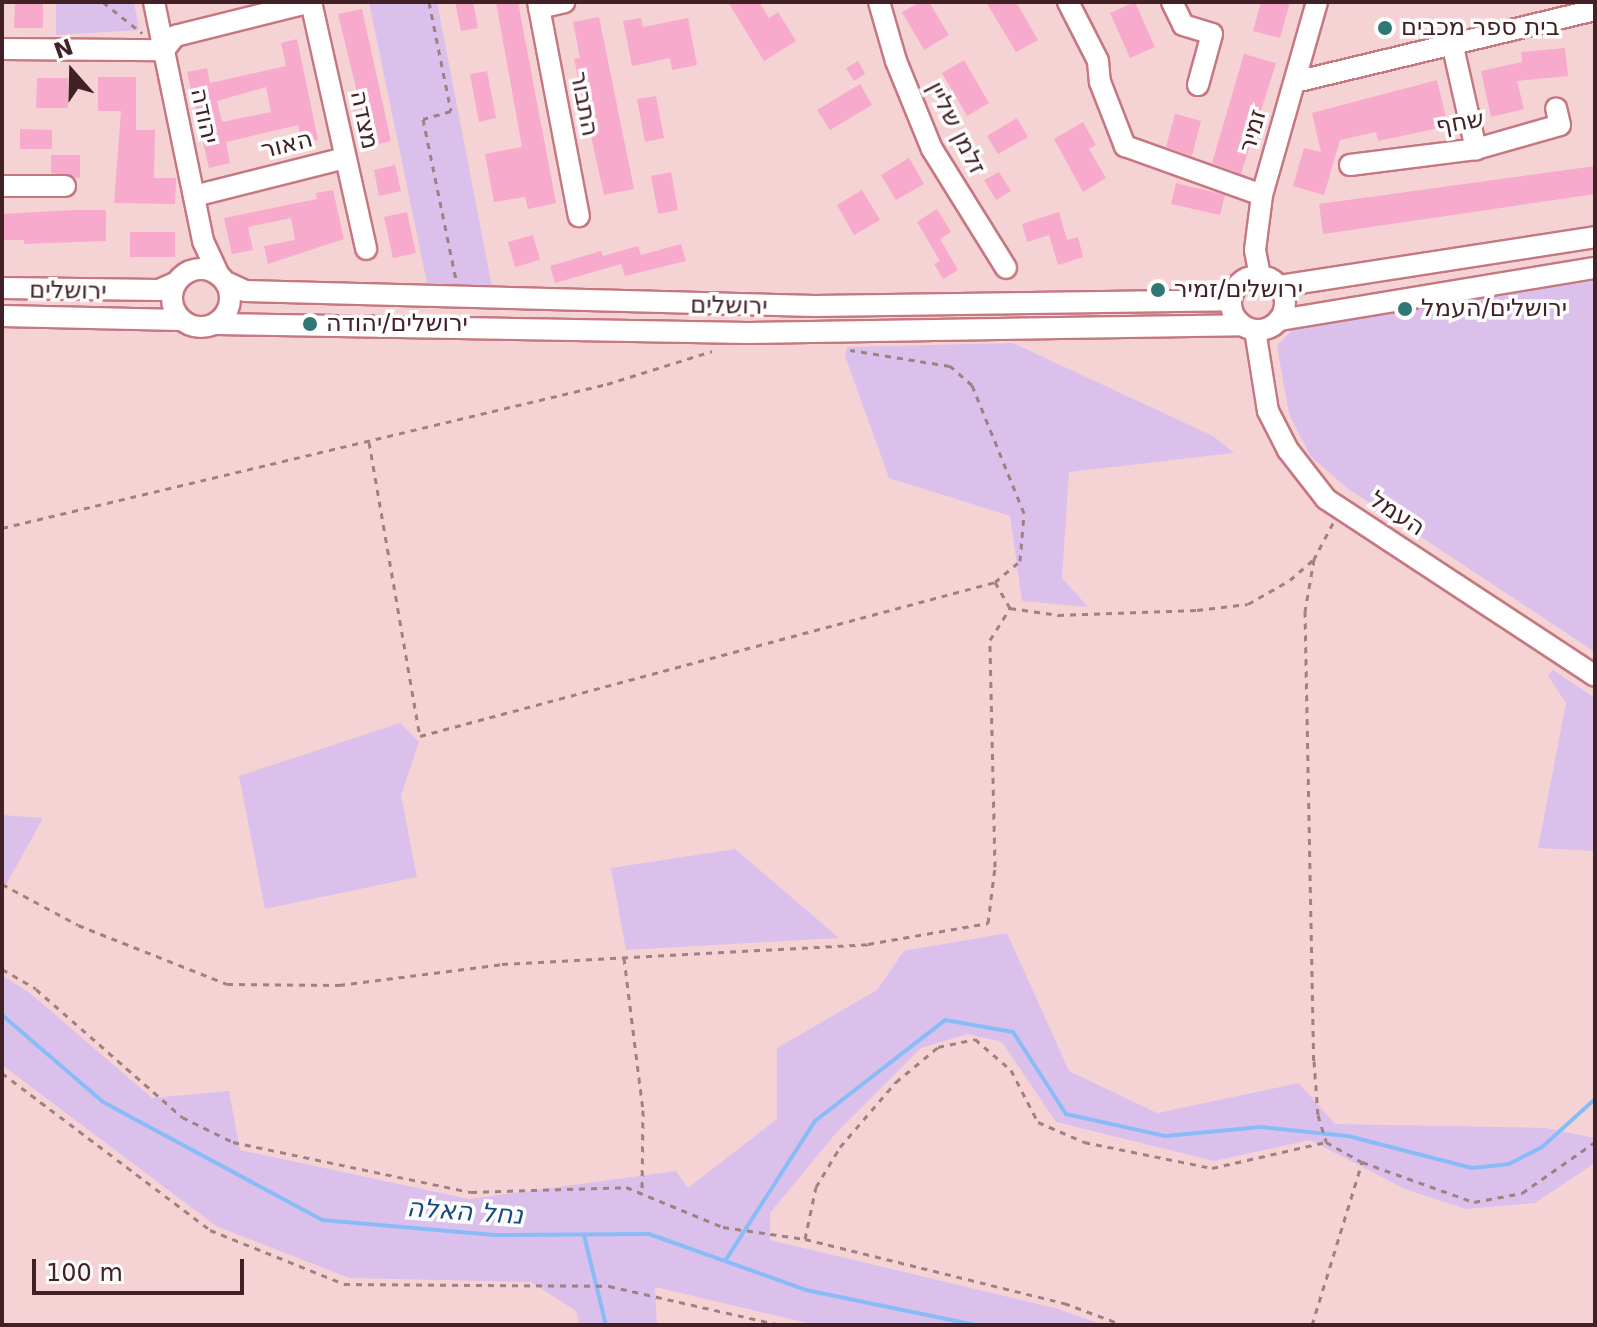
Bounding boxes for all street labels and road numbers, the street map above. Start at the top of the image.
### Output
street label: התבור [564,69,604,139]
street label: זלמן שליין [920,77,992,179]
street label: יהודה [184,85,224,147]
street label: מצדה [344,88,384,152]
street label: שחף [1434,105,1486,141]
street label: זמיר [1233,106,1273,156]
street label: האור [258,125,316,165]
street label: ירושלים [29,276,107,306]
street label: ירושלים [690,291,768,321]
street label: העמל [1364,485,1430,543]

